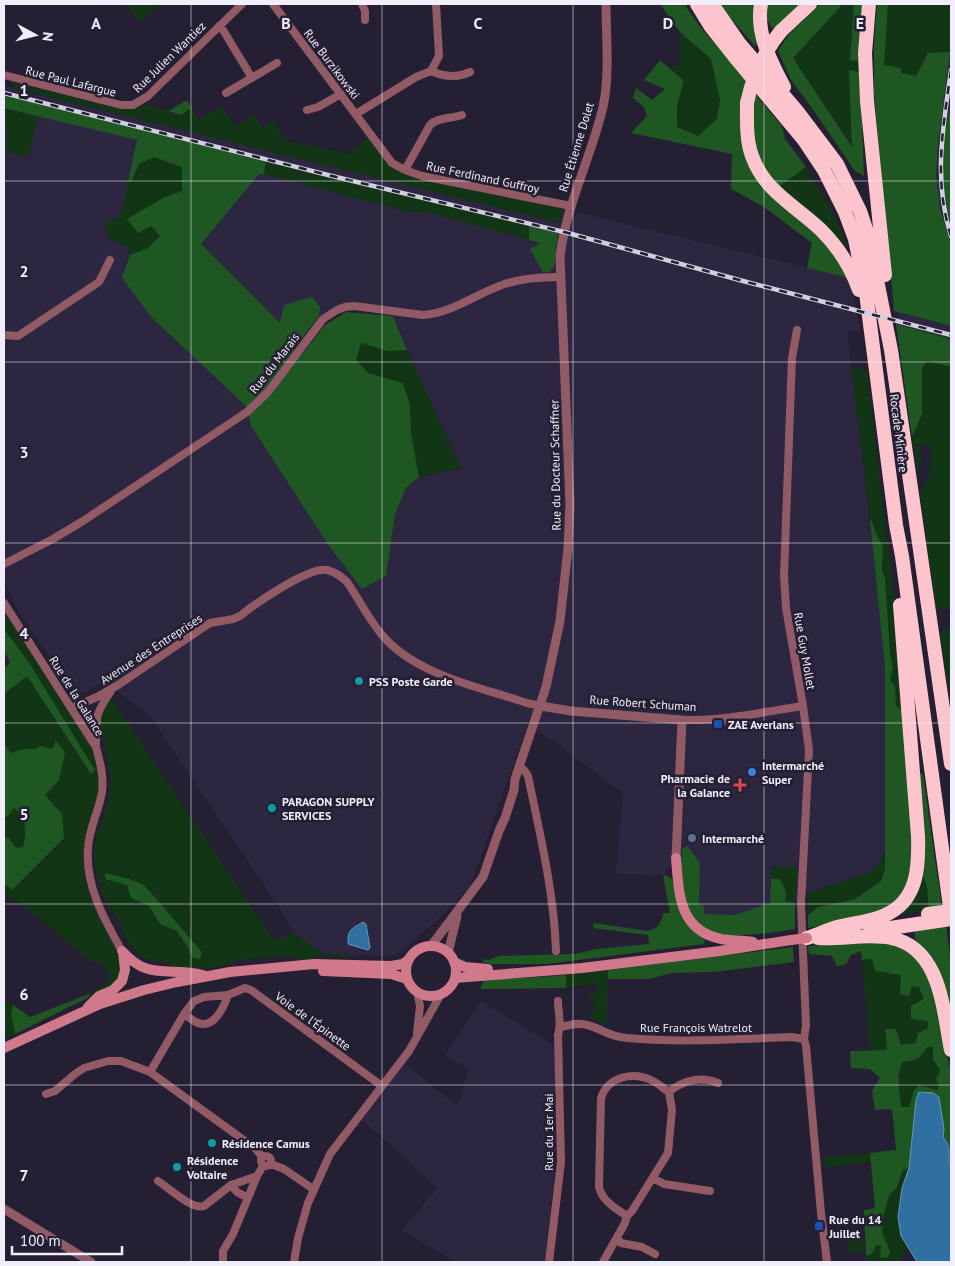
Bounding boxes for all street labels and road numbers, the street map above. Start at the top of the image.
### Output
street label: Rue Julien Wantiez [129,18,209,96]
street label: Rue Burzikowski [301,26,363,102]
street label: Rue Paul Lafargue [24,62,118,100]
street label: Rue Étienne Dolet [555,100,597,194]
street label: Rue Ferdinand Guffroy [425,158,541,196]
street label: Rue du Marais [246,330,302,396]
street label: Rocade Minière [887,393,911,473]
street label: Rue du Docteur Schaffner [546,399,564,531]
street label: Avenue des Entreprises [97,610,205,688]
street label: Rue Guy Mollet [791,611,819,691]
street label: Rue de la Galance [46,653,108,739]
street label: Rue Robert Schuman [589,692,697,714]
street label: Voie de l'Épinette [271,988,354,1053]
street label: Rue François Watrelot [640,1020,752,1035]
street label: Rue du 1er Mai [541,1093,556,1171]

